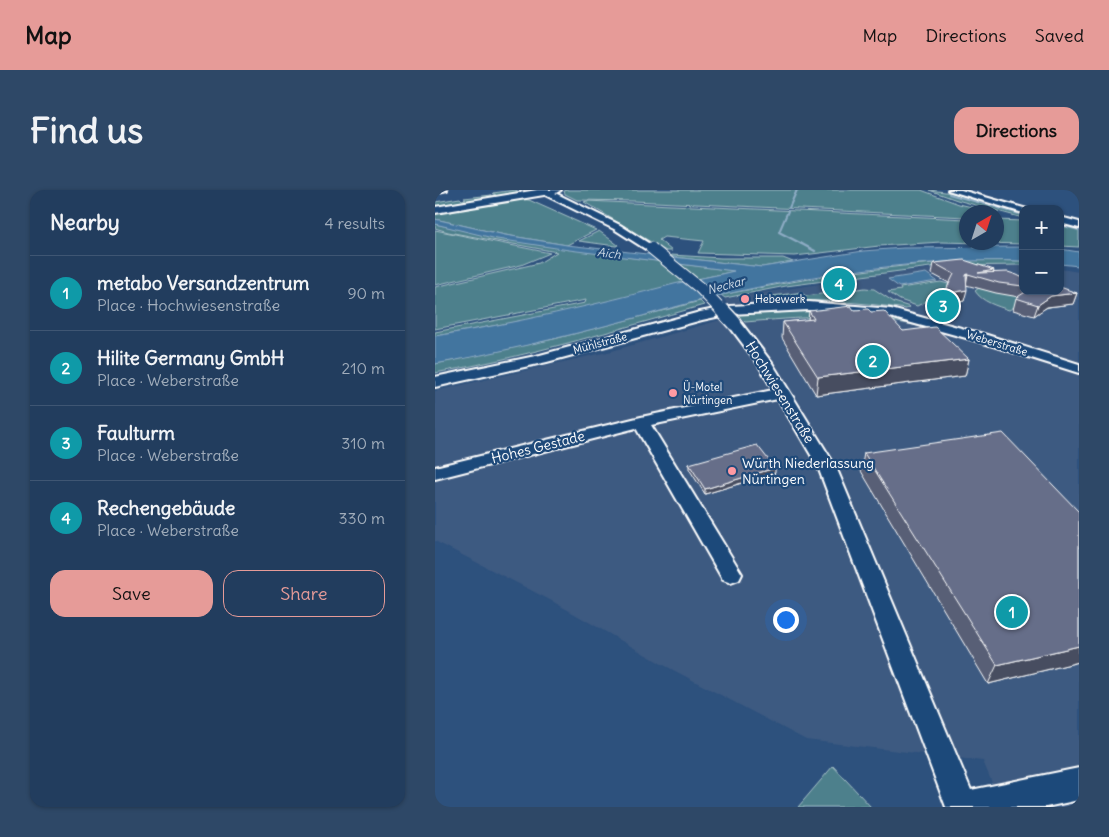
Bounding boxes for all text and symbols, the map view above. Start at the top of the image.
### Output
text: Map [25,20,72,50]
text: Map [862,24,897,47]
text: Directions [925,24,1007,47]
text: Saved [1035,24,1084,47]
button: Directions [954,107,1079,154]
text: Find us [30,108,143,152]
north arrow [959,205,1004,250]
map controls [1019,205,1064,295]
button: + [1019,205,1064,250]
text: Nearby [50,209,120,236]
text: 4 results [324,213,385,233]
water label: Aich [596,244,623,262]
button: − [1019,250,1064,295]
pin: 4 [823,265,855,303]
text: metabo Versandzentrum [97,271,309,295]
water label: Neckar [705,272,749,297]
text: 1 [63,283,69,303]
text: 90 m [347,283,385,303]
pin: 3 [927,287,959,325]
place label: Hebewerk [755,292,806,306]
marker: Hebewerk [739,293,751,305]
text: Place · Hochwiesenstraße [97,295,280,315]
street label: Weberstraße [965,327,1029,359]
street label: Mühlstraße [571,329,629,357]
street label: Hochwiesenstraße [741,338,819,446]
pin: 2 [857,342,889,380]
text: Hilite Germany GmbH [97,346,284,370]
text: 2 [62,358,70,378]
text: 210 m [342,358,385,378]
text: Place · Weberstraße [97,370,239,390]
place label: Ü-Motel Nürtingen [683,379,732,407]
marker: Ü-Motel Nürtingen [667,387,679,399]
text: Faulturm [97,421,175,445]
street label: Hohes Gestade [489,427,587,467]
text: 3 [61,433,71,453]
text: 310 m [341,433,385,453]
text: Place · Weberstraße [97,445,239,465]
place label: Würth Niederlassung Nürtingen [742,454,874,488]
marker: Würth Niederlassung Nürtingen [726,465,738,477]
text: Rechengebäude [97,496,235,520]
text: 4 [61,508,71,528]
text: 330 m [338,508,385,528]
text: Place · Weberstraße [97,520,239,540]
button: Save [50,570,213,617]
button: Share [223,570,385,617]
pin: 1 [996,593,1028,631]
your location [773,607,799,633]

